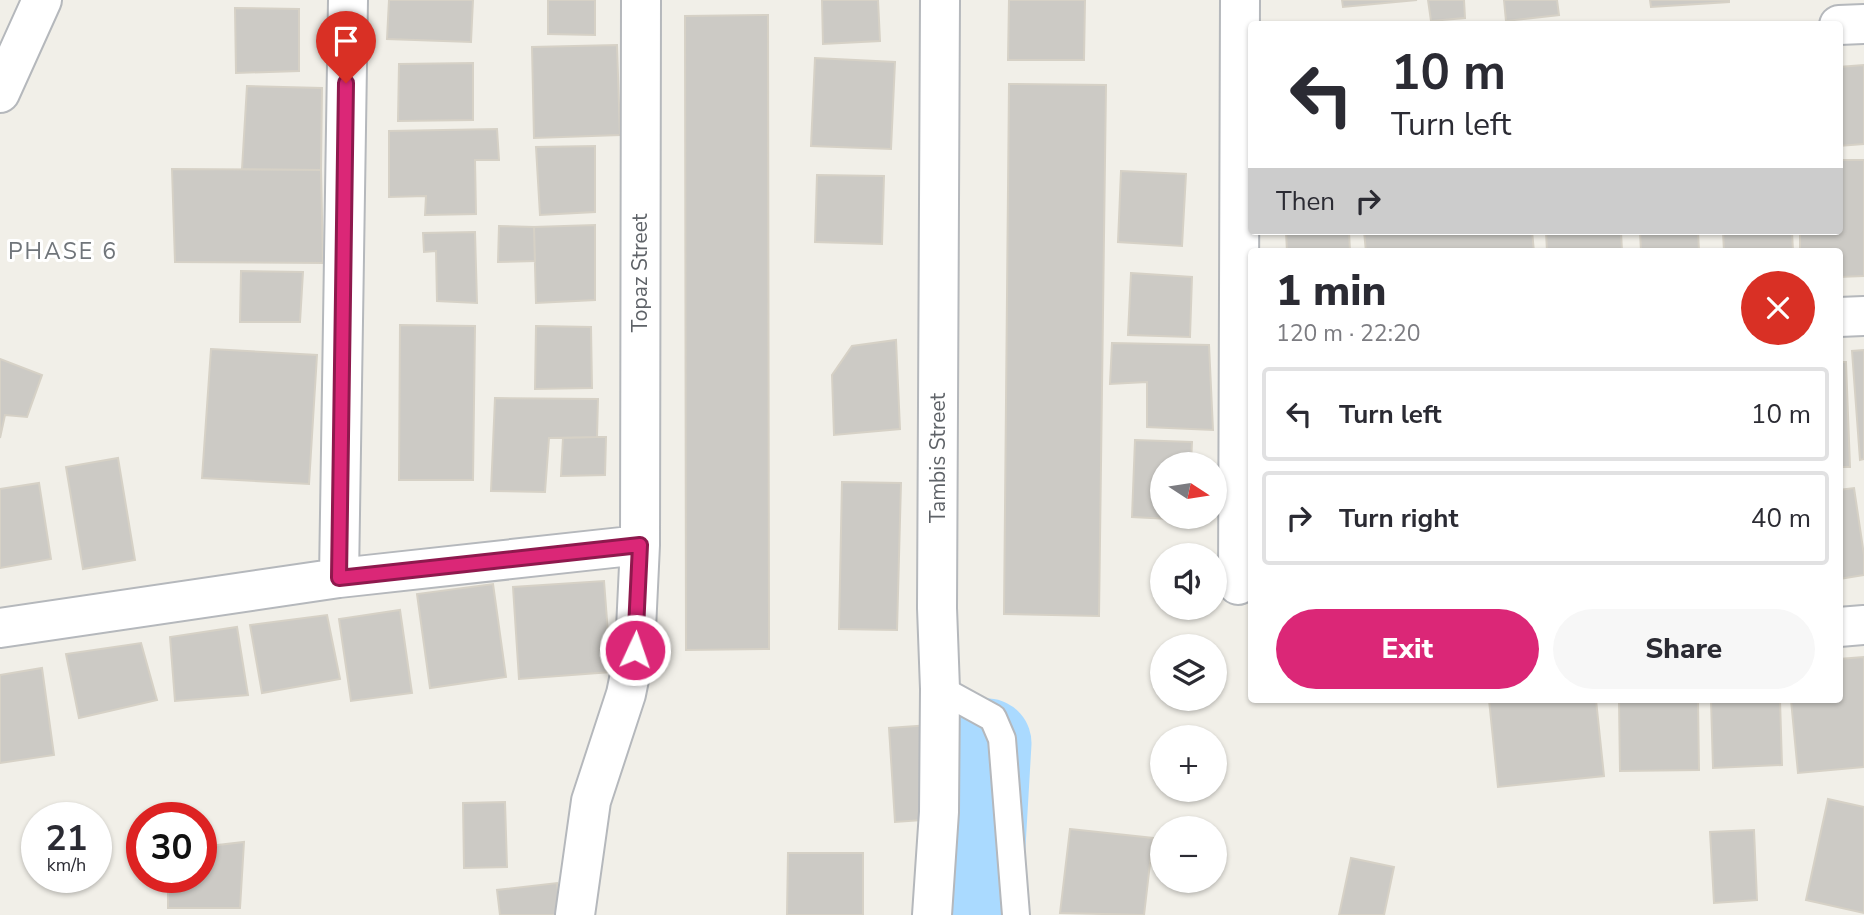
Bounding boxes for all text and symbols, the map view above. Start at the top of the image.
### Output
pin [316,11,376,83]
icon: arrive [327,22,365,60]
text: 10 m [1391,39,1506,106]
icon: left [1276,49,1367,140]
text: Turn left [1391,103,1511,146]
icon: right [1349,182,1387,220]
text: Then [1276,184,1335,219]
street label: Topaz Street [626,213,654,332]
district label: PHASE 6 [8,236,118,267]
text: 1 min [1276,263,1386,320]
button: close [1741,271,1815,345]
text: 120 m · 22:20 [1276,318,1421,349]
street label: Tambis Street [924,392,952,523]
icon: left [1280,395,1318,433]
text: Turn left [1339,397,1442,432]
text: 10 m [1751,397,1811,432]
north arrow [1150,452,1227,528]
map controls [1150,452,1227,893]
icon: right [1280,499,1318,537]
text: Turn right [1339,501,1458,536]
text: 40 m [1751,501,1811,536]
button: sound [1150,543,1227,620]
button: Exit [1276,609,1539,689]
button: Share [1553,609,1815,689]
position arrow [598,613,672,687]
button: layers [1150,634,1227,711]
button: + [1150,725,1227,802]
speed limit sign: 30 [126,802,217,893]
text: 21 [45,815,88,862]
button: − [1150,816,1227,893]
text: km/h [47,853,86,877]

